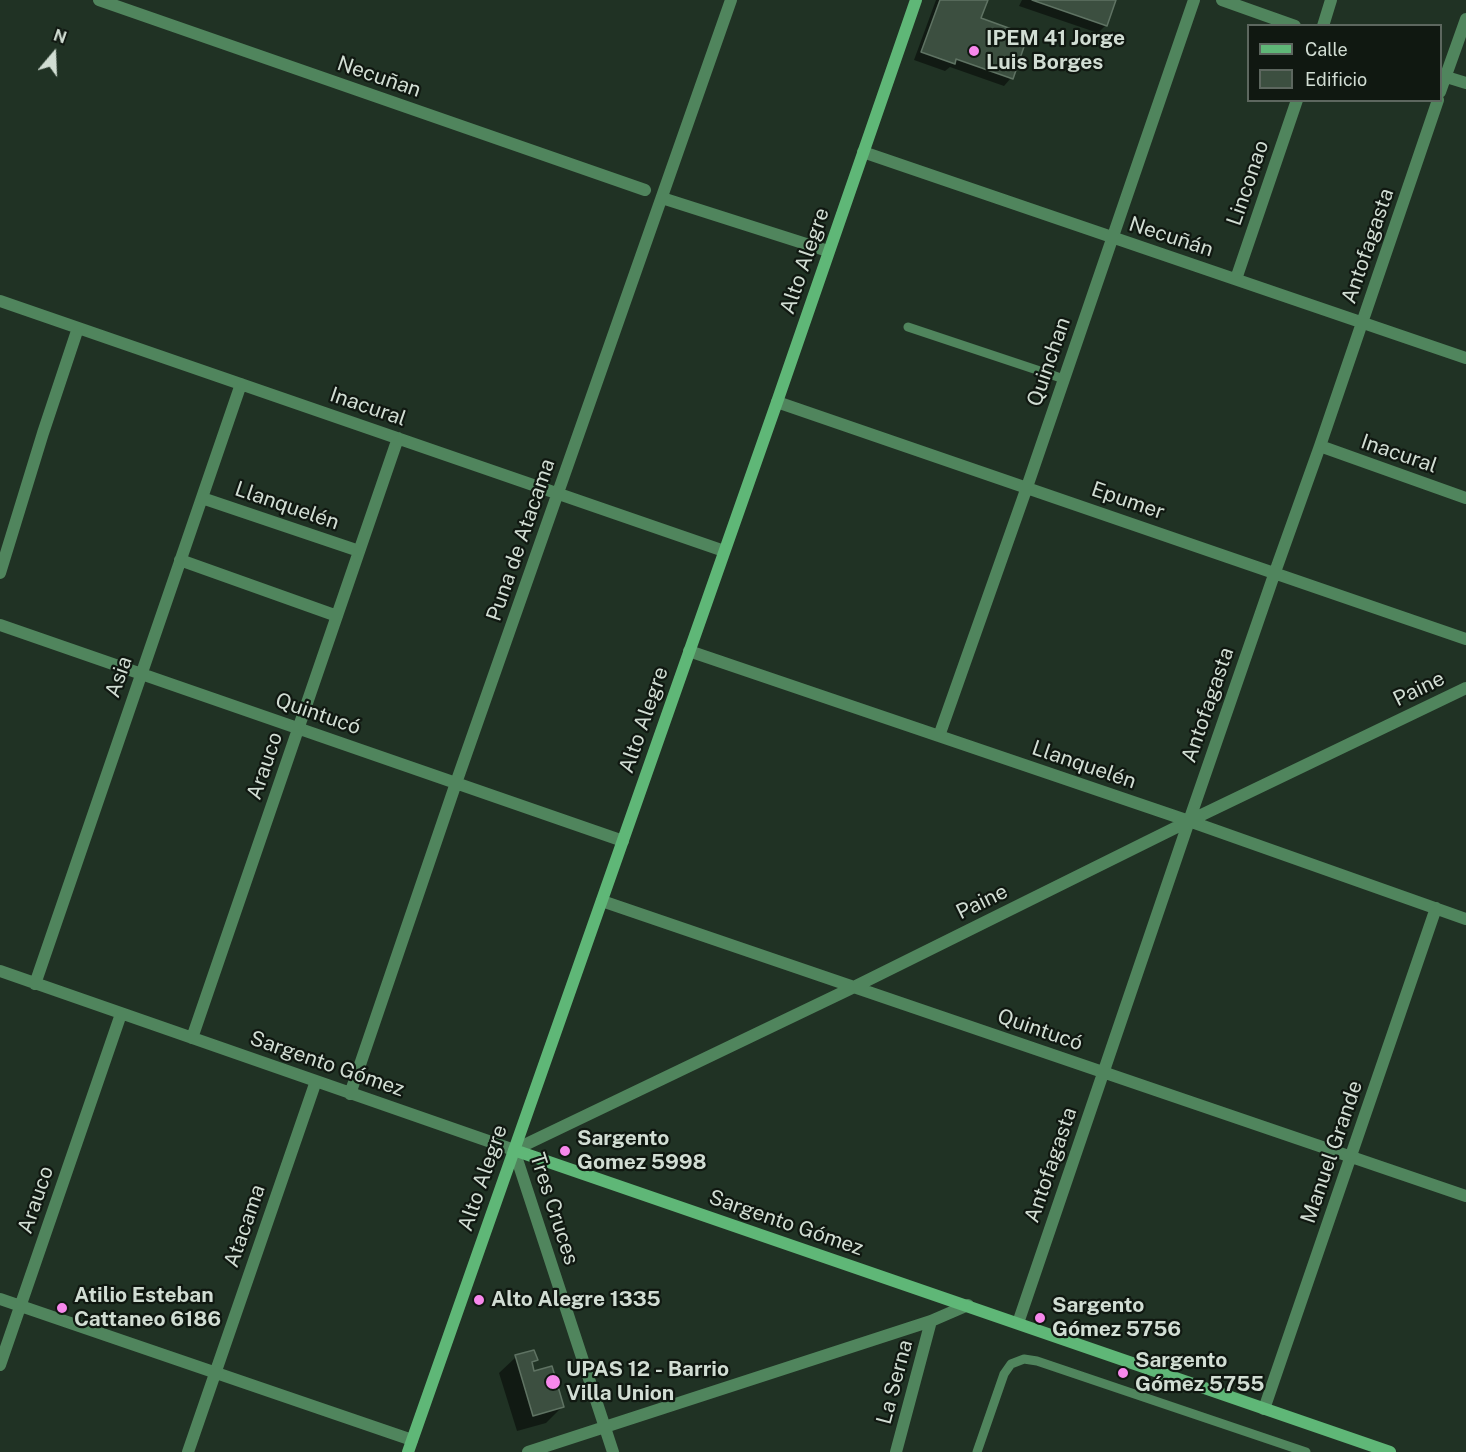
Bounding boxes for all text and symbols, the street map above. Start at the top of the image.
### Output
north arrow [24,24,84,84]
legend [1247,24,1442,102]
text: N [51,25,69,48]
place label: IPEM 41 Jorge Luis Borges [986,26,1125,76]
text: Calle [1305,39,1348,60]
marker: IPEM 41 Jorge Luis Borges [967,44,981,58]
street label: Necuñan [334,51,424,103]
text: Edificio [1305,69,1367,90]
street label: Linconao [1222,137,1274,229]
street label: Antofagasta [1337,185,1399,307]
street label: Alto Alegre [775,204,835,318]
street label: Necuñán [1126,212,1216,262]
street label: Quinchan [1022,314,1076,410]
street label: Inacural [326,382,410,432]
street label: Inacural [1357,429,1441,479]
street label: Puna de Atacama [481,456,561,624]
street label: Llanquelén [232,476,342,536]
street label: Epumer [1088,477,1168,525]
street label: Antofagasta [1177,644,1239,766]
street label: Asia [100,653,138,701]
street label: Alto Alegre [614,663,674,777]
street label: Paine [1389,666,1449,712]
street label: Quintucó [272,688,364,740]
street label: Arauco [242,729,288,803]
street label: Llanquelén [1029,735,1139,795]
street label: Paine [952,879,1012,925]
street label: Quintucó [994,1004,1086,1056]
street label: Sargento Gómez [246,1026,408,1102]
street label: Manuel Grande [1296,1077,1368,1227]
street label: Antofagasta [1020,1104,1082,1226]
street label: Alto Alegre [453,1121,513,1235]
place label: Sargento Gomez 5998 [577,1126,707,1176]
marker: Sargento Gomez 5998 [558,1144,572,1158]
street label: Tres Cruces [524,1150,584,1268]
street label: Arauco [13,1163,59,1237]
street label: Atacama [219,1181,271,1271]
street label: Sargento Gómez [705,1185,867,1261]
place label: Atilio Esteban Cattaneo 6186 [74,1283,221,1333]
place label: Alto Alegre 1335 [491,1287,661,1313]
marker: Alto Alegre 1335 [472,1293,486,1307]
place label: Sargento Gómez 5756 [1052,1293,1181,1343]
marker: Atilio Esteban Cattaneo 6186 [55,1301,69,1315]
marker: Sargento Gómez 5756 [1033,1311,1047,1325]
street label: La Serna [872,1337,918,1427]
place label: Sargento Gómez 5755 [1135,1348,1264,1398]
place label: UPAS 12 - Barrio Villa Union [566,1357,729,1407]
marker: Sargento Gómez 5755 [1116,1366,1130,1380]
marker: UPAS 12 - Barrio Villa Union [544,1373,562,1391]

